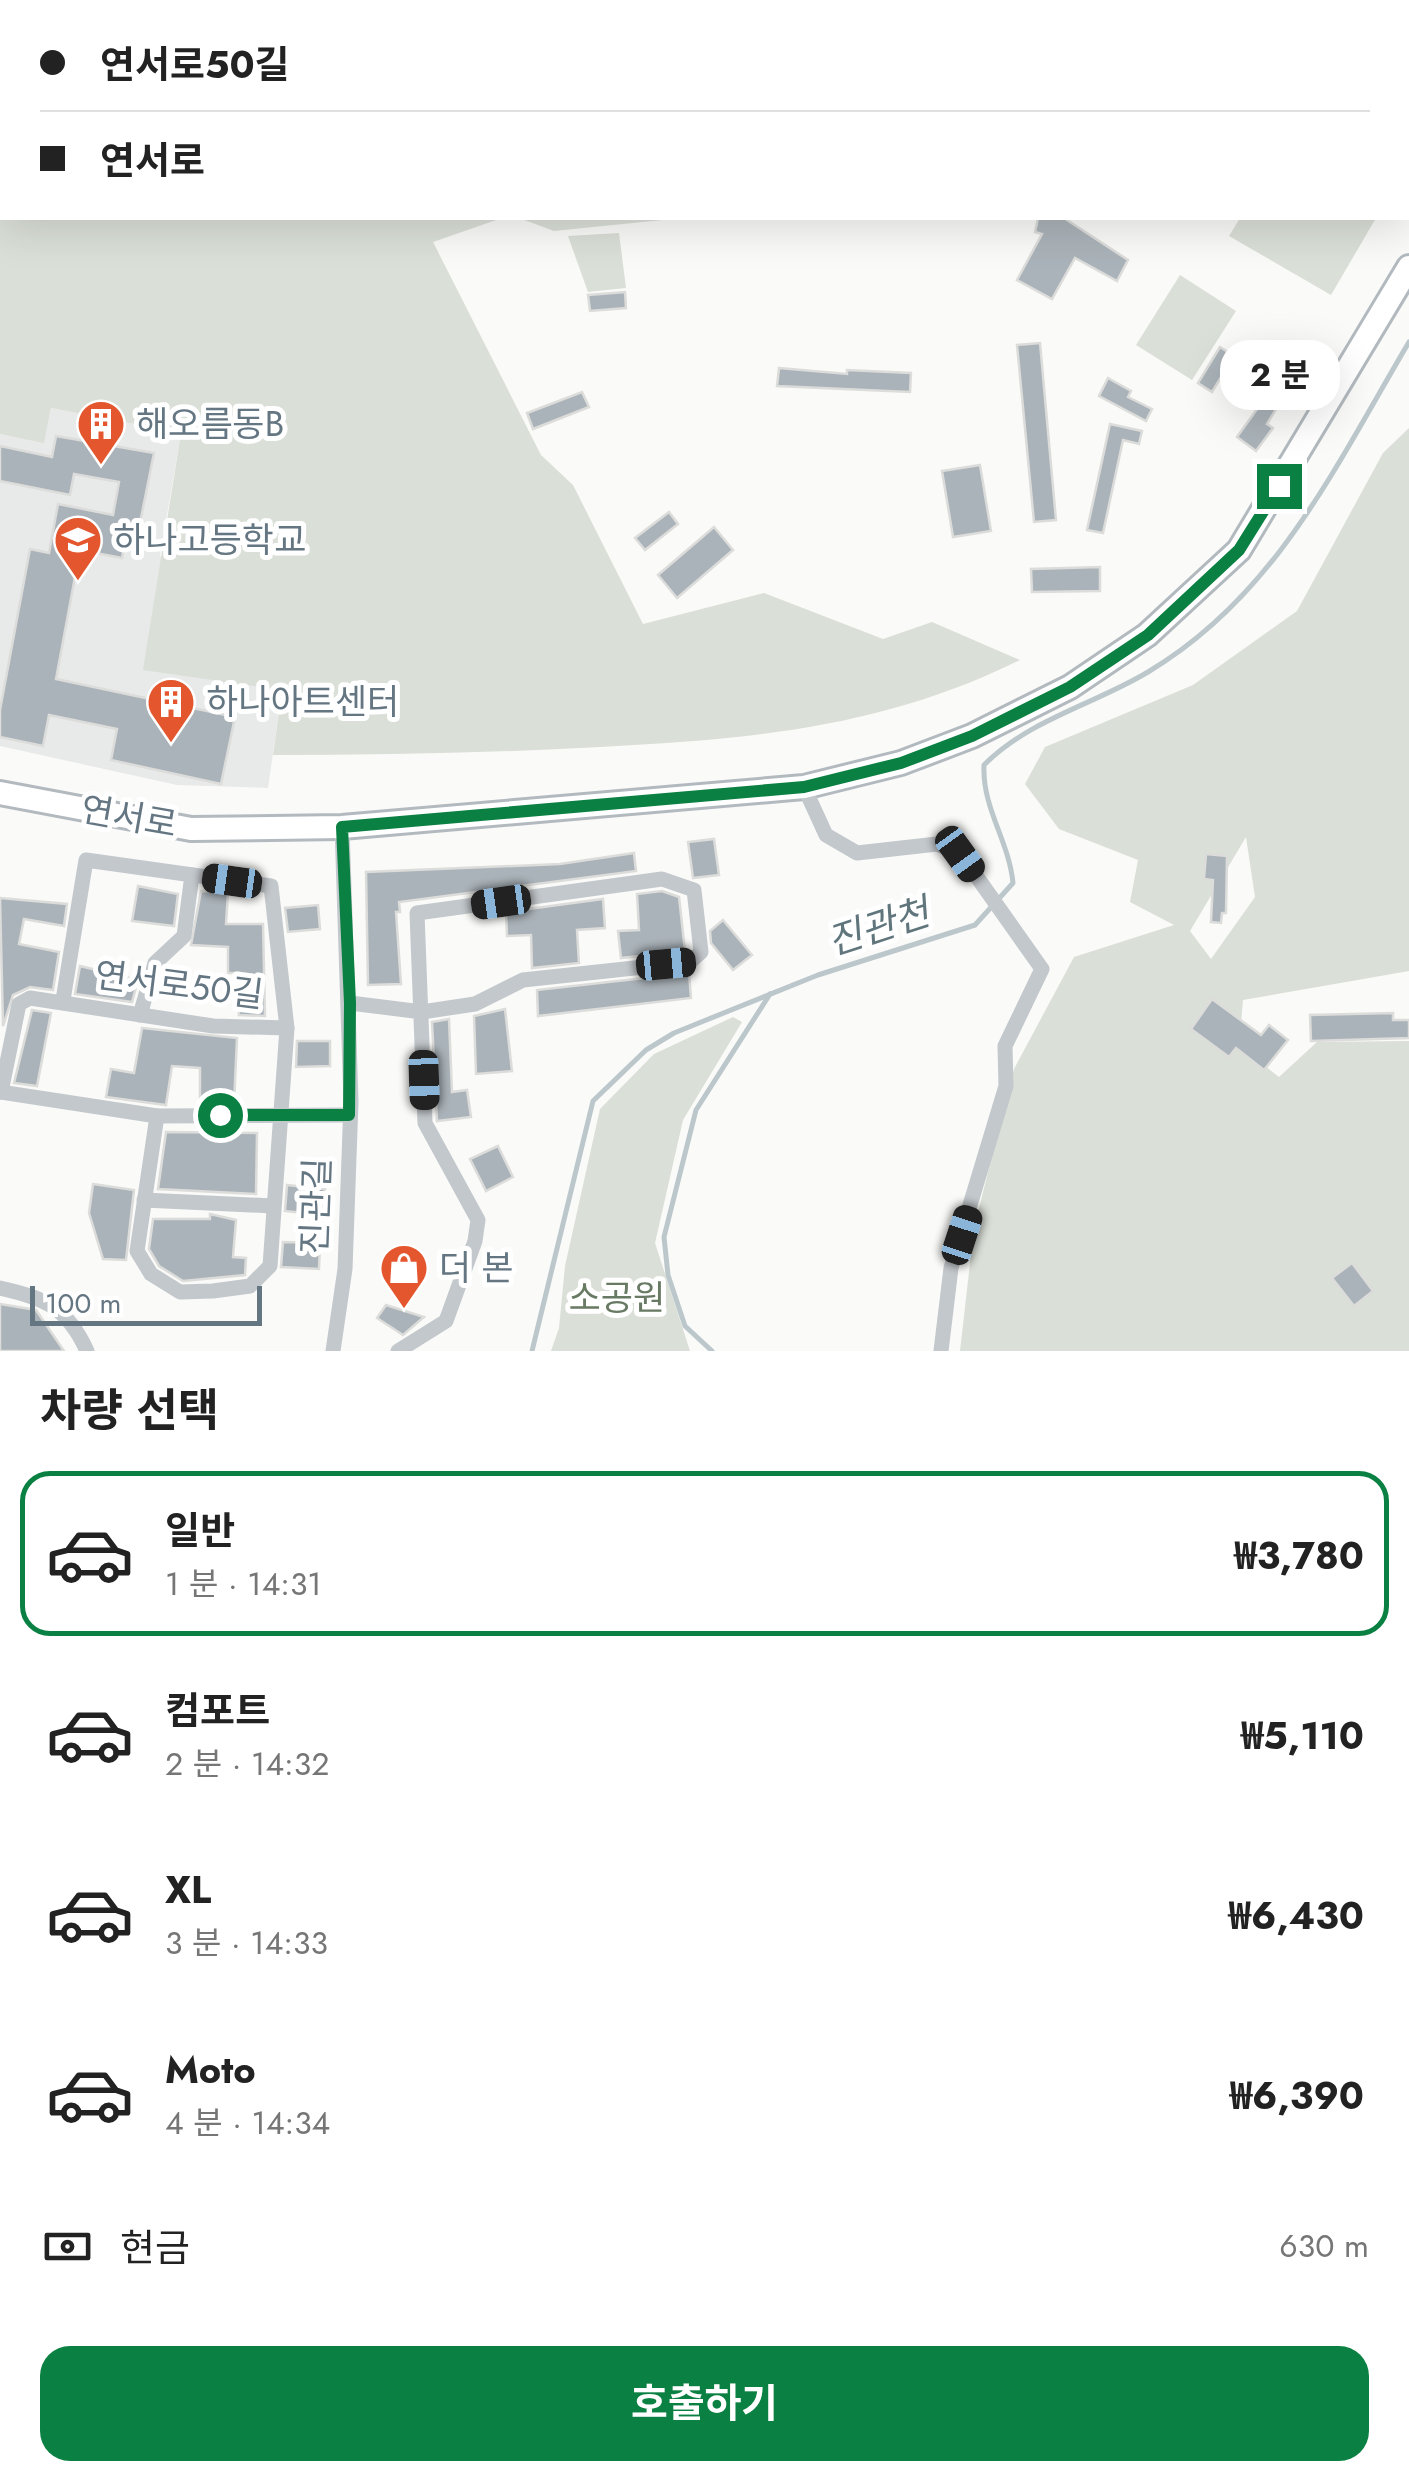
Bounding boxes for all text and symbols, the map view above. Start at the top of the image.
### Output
text: 연서로50길 [100,37,290,92]
text: 연서로 [100,133,205,188]
callout: 2 분 [1219,341,1339,411]
text: 2 분 [1250,352,1310,398]
building icon: 해오름동B [75,398,127,466]
place label: 해오름동B [136,399,284,449]
route end [1257,464,1302,509]
school or university icon: 하나고등학교 [52,514,104,582]
place label: 하나고등학교 [113,515,306,565]
building icon: 하나아트센터 [145,676,197,744]
place label: 하나아트센터 [206,677,399,727]
street label: 연서로 [77,784,181,850]
car [930,821,990,887]
car [200,862,264,900]
car [469,883,533,921]
water label: 진관천 [819,883,940,969]
car [635,946,697,982]
street label: 연서로50길 [92,950,266,1020]
car [408,1049,440,1111]
route start [198,1093,243,1138]
street label: 진관길 [289,1157,343,1255]
car [938,1202,986,1268]
shop icon: 더 본 [378,1242,430,1310]
place label: 더 본 [439,1243,514,1293]
park label: 소공원 [569,1273,665,1323]
scale bar [30,1281,262,1326]
text: 100 m [45,1283,121,1324]
text: 차량 선택 [40,1378,219,1443]
text: 일반 [165,1503,235,1558]
icon: car [45,1509,135,1599]
text: ₩3,780 [1234,1528,1364,1583]
text: 1 분 · 14:31 [165,1561,322,1607]
text: 컴포트 [165,1683,270,1738]
icon: car [45,1689,135,1779]
text: ₩5,110 [1241,1708,1364,1763]
text: 2 분 · 14:32 [165,1741,329,1787]
text: XL [165,1862,211,1917]
icon: car [45,1869,135,1959]
text: ₩6,430 [1229,1888,1364,1943]
text: 3 분 · 14:33 [165,1920,328,1966]
text: Moto [165,2042,256,2097]
icon: car [45,2049,135,2139]
text: ₩6,390 [1230,2068,1364,2123]
text: 4 분 · 14:34 [165,2100,330,2146]
icon: cash [40,2219,95,2274]
text: 현금 [120,2220,190,2275]
text: 630 m [1279,2223,1369,2269]
button: 호출하기 [40,2346,1369,2461]

